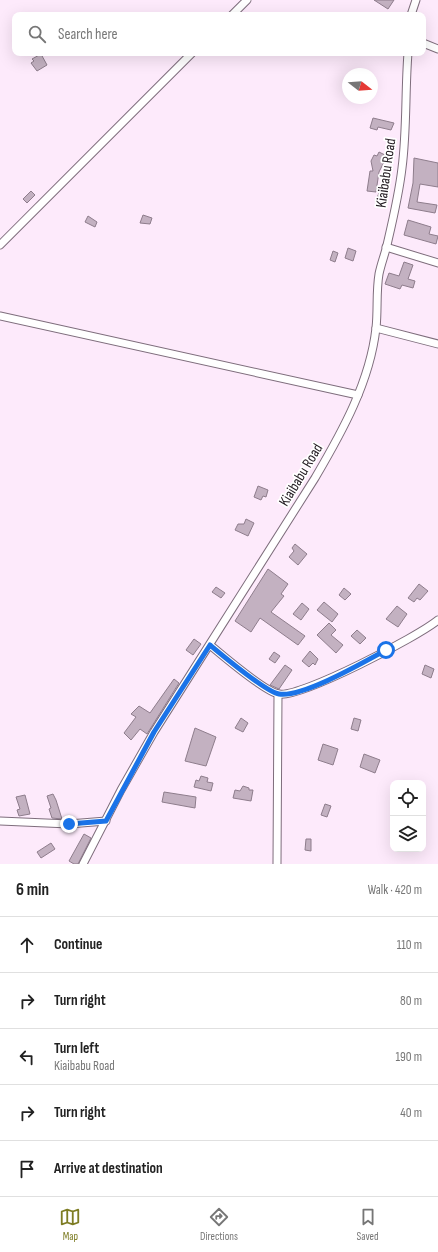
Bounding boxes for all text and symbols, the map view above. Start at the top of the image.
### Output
search box [12,12,426,56]
icon: search [26,23,48,45]
text: Search here [58,25,118,44]
north arrow [342,68,378,104]
street label: Kiaibabu Road [372,137,400,209]
street label: Kiaibabu Road [275,440,327,510]
route start [377,641,395,659]
map controls [390,780,426,852]
button: locate [390,780,426,816]
route end [60,815,78,833]
button: layers [390,816,426,852]
text: 6 min [16,880,49,900]
text: Walk · 420 m [368,882,422,898]
icon: ahead [16,934,38,956]
text: Continue [54,935,103,954]
text: 110 m [397,937,422,953]
icon: right [16,990,38,1012]
text: Turn right [54,991,106,1010]
text: 80 m [400,993,422,1009]
text: Turn left [54,1039,99,1058]
icon: left [16,1046,38,1068]
text: 190 m [395,1049,422,1065]
text: Kiaibabu Road [54,1058,115,1074]
icon: right [16,1102,38,1124]
text: Turn right [54,1103,106,1122]
text: 40 m [400,1105,422,1121]
icon: arrive [16,1158,38,1180]
text: Arrive at destination [54,1159,163,1178]
tab: Map [59,1206,81,1243]
tab: Directions [200,1206,238,1243]
tab: Saved [357,1206,379,1243]

